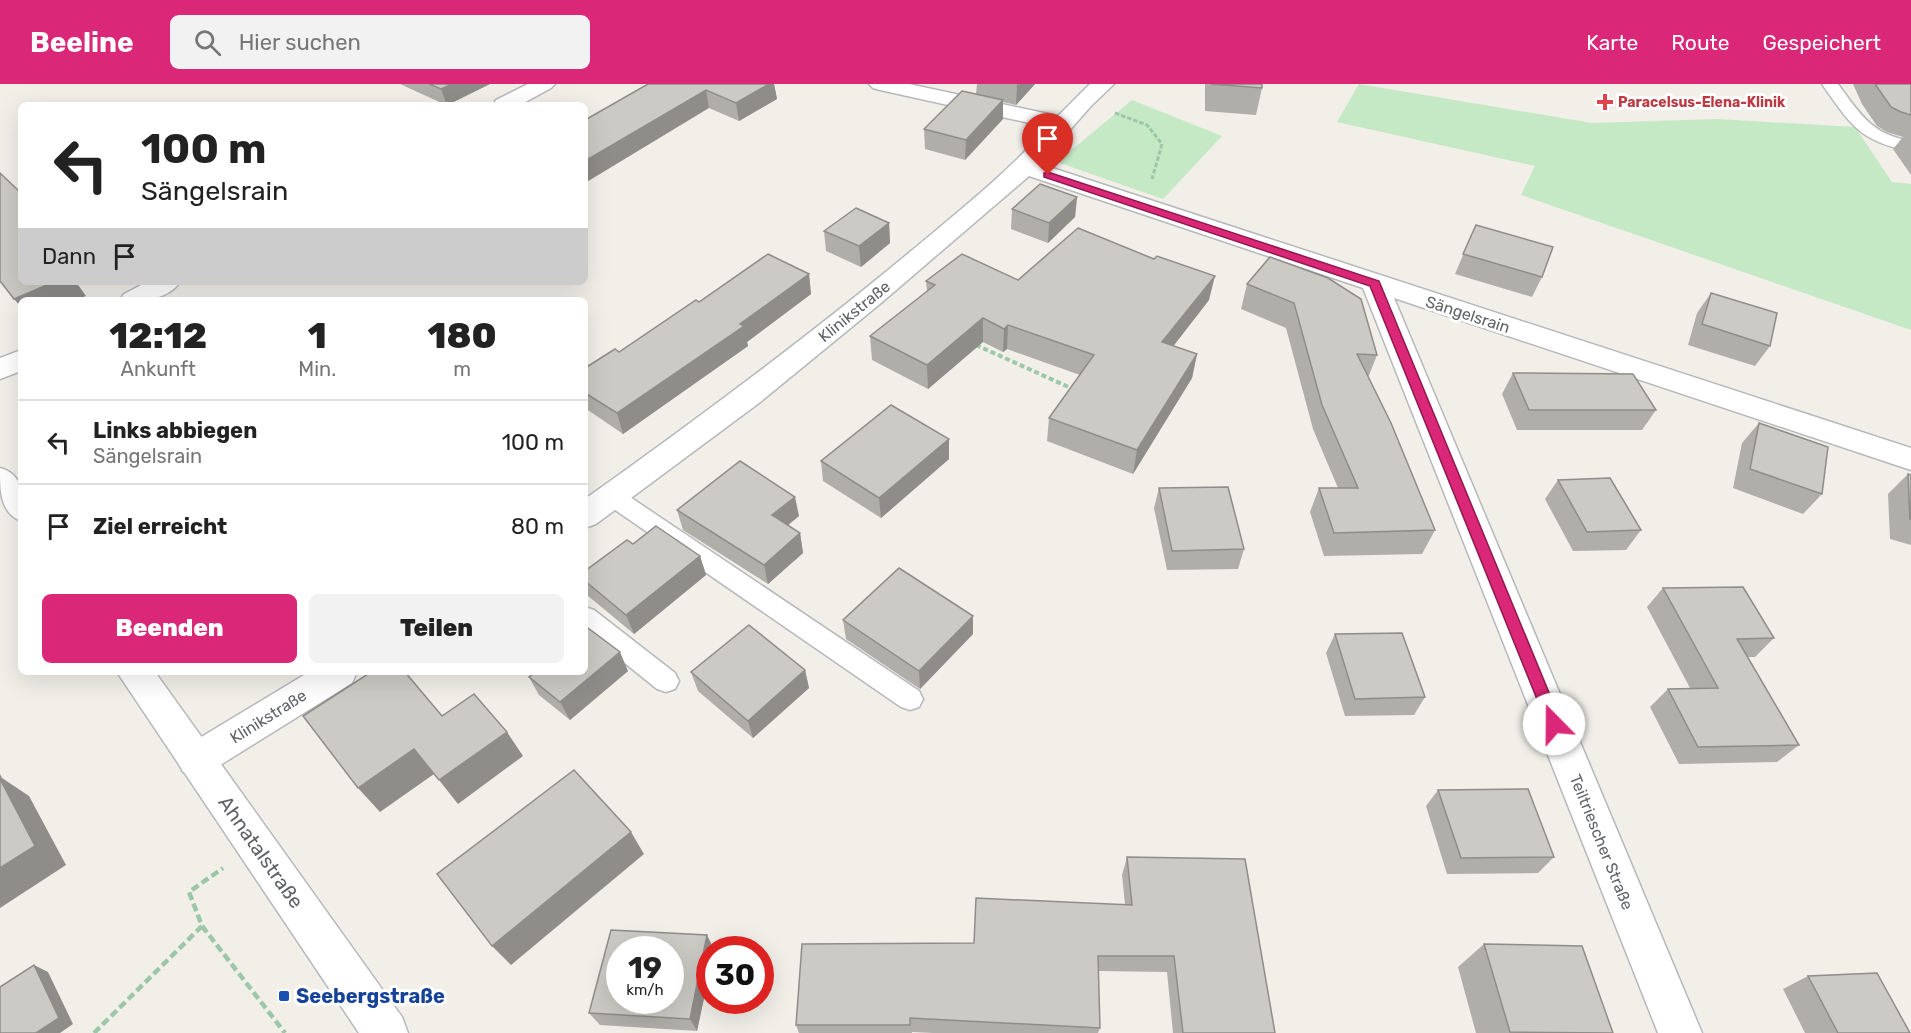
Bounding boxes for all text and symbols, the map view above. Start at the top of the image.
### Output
search box [170,15,590,69]
text: Beeline [30,26,134,59]
icon: search [191,26,224,59]
text: Hier suchen [239,29,361,56]
text: Karte [1586,30,1638,55]
text: Route [1671,30,1730,55]
text: Gespeichert [1763,30,1881,55]
marker: Paracelsus-Elena-Klinik [1596,93,1614,111]
place label: Paracelsus-Elena-Klinik [1618,94,1786,111]
pin [1022,113,1073,175]
icon: arrive [1031,122,1064,155]
text: 100 m [141,124,266,174]
icon: left [42,126,120,204]
text: Sängelsrain [141,175,288,207]
icon: arrive [108,240,141,273]
text: Dann [42,243,96,270]
street label: Klinikstraße [815,277,894,346]
street label: Sängelsrain [1423,292,1512,337]
text: 12:12 [109,314,207,357]
text: 1 [308,314,327,357]
text: 180 [428,314,497,357]
text: Ankunft [121,357,196,381]
text: Min. [298,357,336,381]
text: m [453,357,471,381]
text: Links abbiegen [93,417,257,444]
icon: left [42,426,75,459]
text: 100 m [502,429,564,456]
text: Sängelsrain [93,444,202,468]
icon: arrive [42,510,75,543]
text: Ziel erreicht [93,513,227,540]
text: 80 m [511,513,564,540]
button: Beenden [42,594,297,663]
button: Teilen [309,594,564,663]
street label: Klinikstraße [226,685,310,747]
position arrow [1522,692,1586,756]
street label: Teiltriescher Straße [1566,772,1637,913]
street label: Ahnatalstraße [213,791,309,913]
speed limit sign: 30 [696,936,774,1014]
text: 19 [628,950,662,986]
text: km/h [626,981,664,999]
place label: Seebergstraße [296,984,445,1008]
marker: Seebergstraße [277,989,291,1003]

